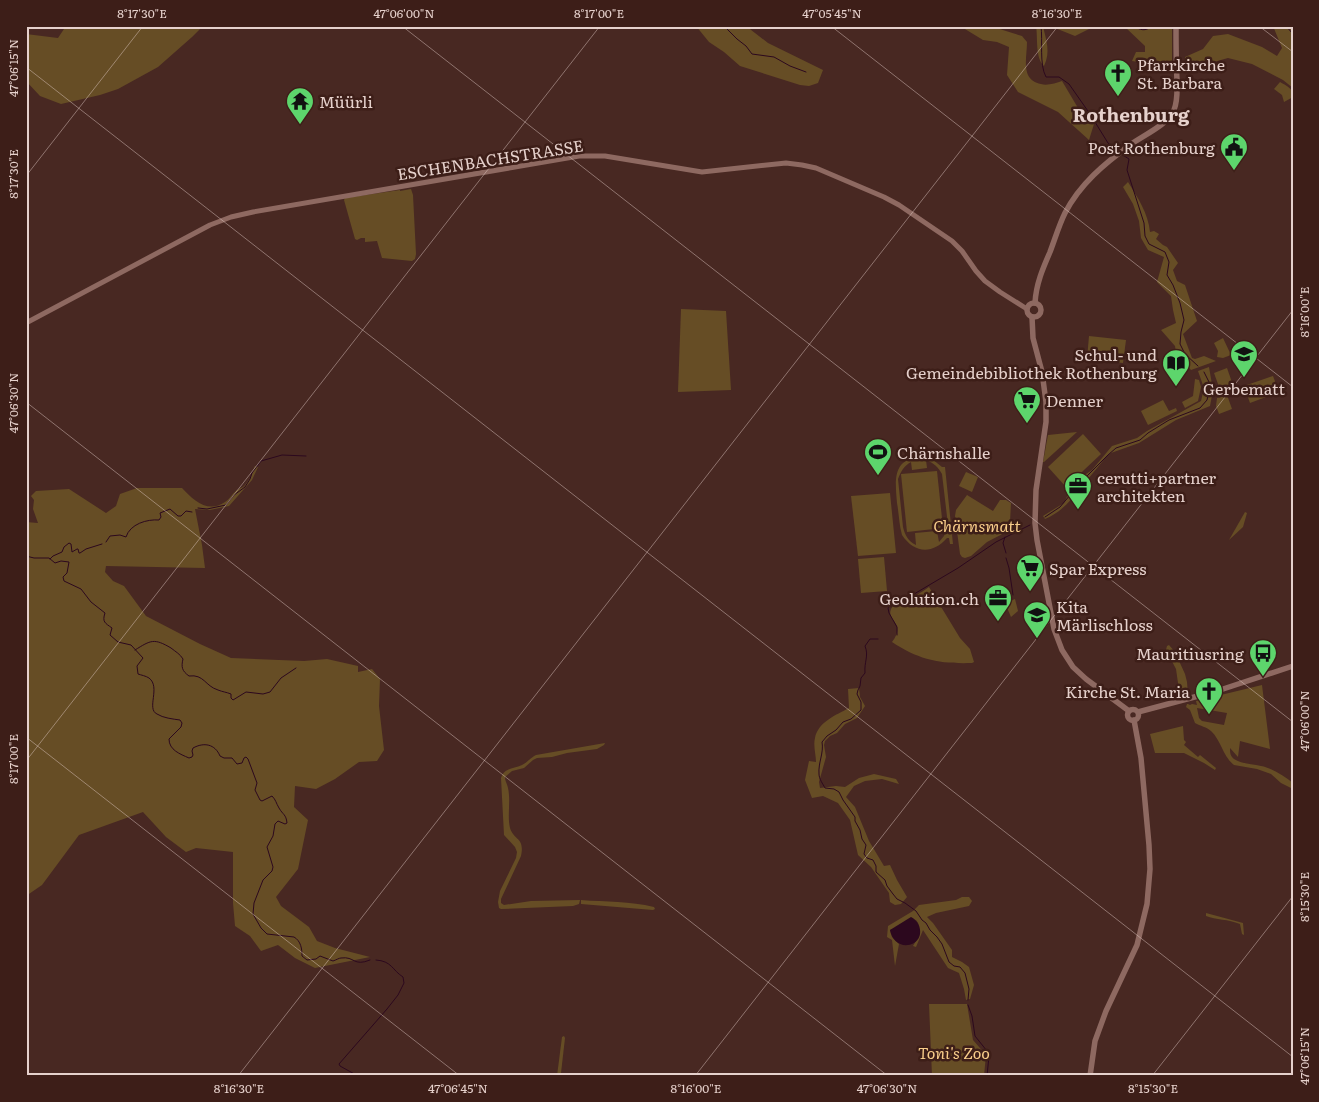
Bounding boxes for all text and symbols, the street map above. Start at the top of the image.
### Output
text: 8°17'30"E [117,4,167,22]
text: 47°06'00"N [374,4,434,22]
text: 8°17'00"E [574,4,624,22]
text: 47°05'45"N [802,4,862,22]
text: 8°16'30"E [1032,4,1083,22]
text: 47°06'15"N [4,39,22,97]
place label: Pfarrkirche St. Barbara [1137,52,1225,94]
church icon: Pfarrkirche St. Barbara [1103,58,1133,97]
temple icon: Müürli [285,86,315,125]
place label: Müürli [319,89,373,113]
district label: Rothenburg [1073,100,1190,128]
street label: ESCHENBACHSTRASSE [395,132,585,186]
public building icon: Post Rothenburg [1219,132,1249,171]
place label: Post Rothenburg [1088,135,1215,159]
text: 8°17'30"E [4,149,22,199]
text: 8°16'00"E [1295,286,1313,337]
school or university icon: Gerbematt [1229,339,1259,378]
place label: Schul- und Gemeindebibliothek Rothenburg [906,342,1157,384]
library icon: Schul- und Gemeindebibliothek Rothenburg [1161,348,1191,387]
text: 47°06'30"N [4,373,22,433]
place label: Gerbematt [1203,376,1285,400]
supermarket icon: Denner [1012,385,1042,424]
place label: Denner [1046,388,1103,412]
sports icon: Chärnshalle [863,437,893,476]
place label: Chärnshalle [897,440,990,464]
place label: cerutti+partner architekten [1097,465,1217,507]
office icon: cerutti+partner architekten [1063,471,1093,510]
park label: Chärnsmatt [933,513,1021,537]
supermarket icon: Spar Express [1015,553,1045,592]
place label: Spar Express [1049,556,1147,580]
office icon: Geolution.ch [983,583,1013,622]
place label: Geolution.ch [880,586,979,610]
place label: Kita Märlischloss [1056,594,1153,636]
school or university icon: Kita Märlischloss [1022,600,1052,639]
bus stop icon: Mauritiusring [1248,638,1278,677]
place label: Mauritiusring [1136,641,1244,665]
church icon: Kirche St. Maria [1194,676,1224,715]
place label: Kirche St. Maria [1065,679,1190,703]
text: 47°06'00"N [1295,691,1313,751]
text: 8°17'00"E [4,734,22,784]
text: 8°15'30"E [1295,872,1313,922]
text: 47°06'15"N [1295,1027,1313,1085]
park label: Toni's Zoo [918,1040,990,1064]
text: 8°16'30"E [214,1079,265,1097]
text: 47°06'45"N [428,1079,488,1097]
text: 8°16'00"E [671,1079,722,1097]
text: 47°06'30"N [857,1079,917,1097]
text: 8°15'30"E [1128,1079,1178,1097]

